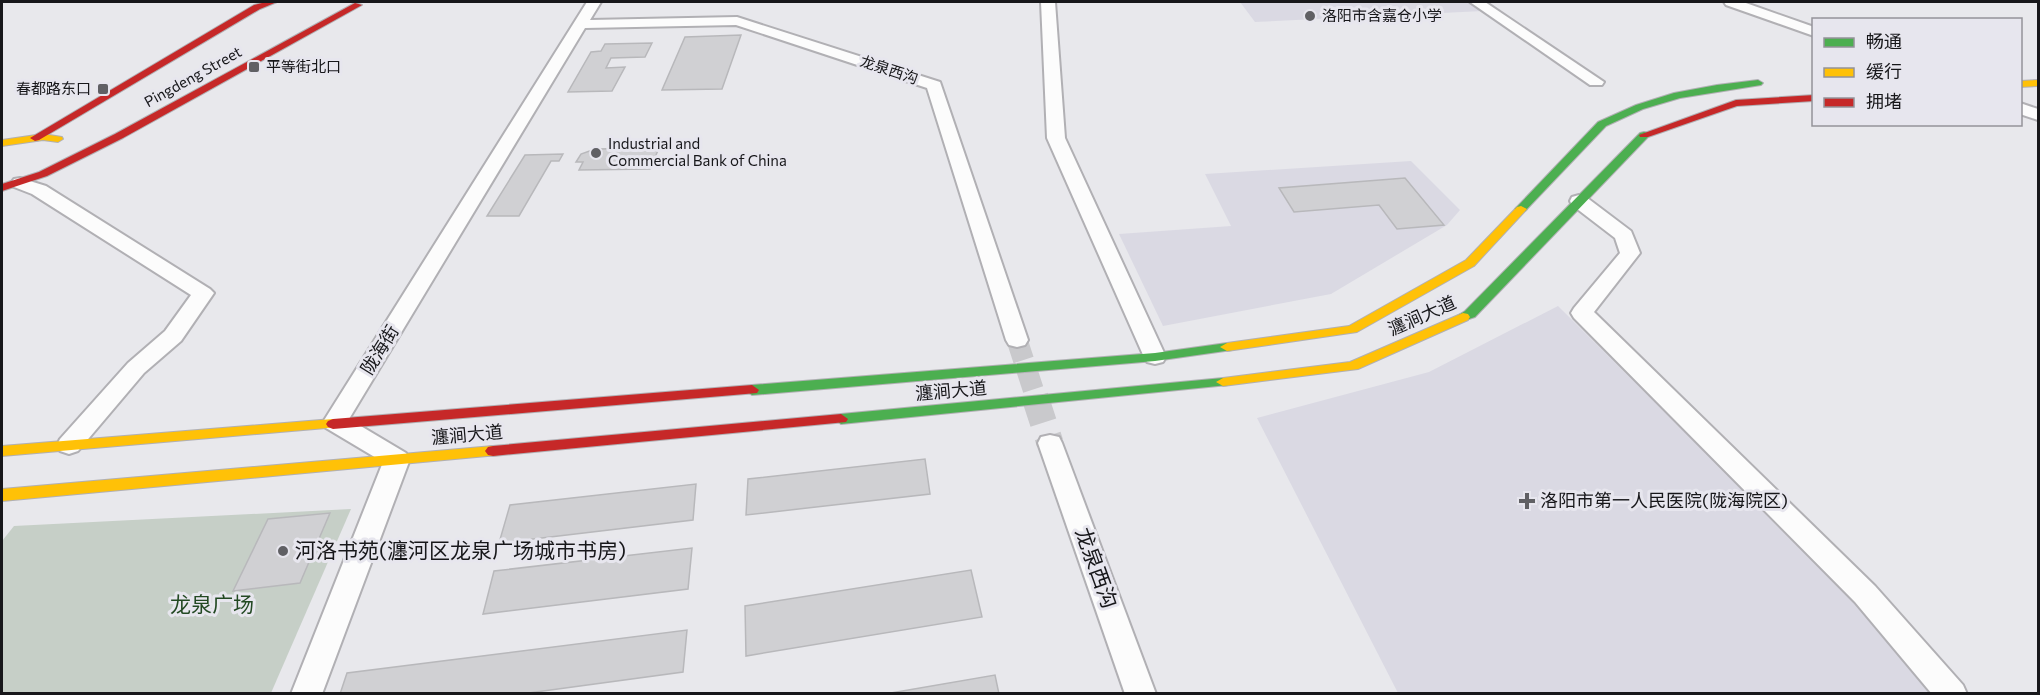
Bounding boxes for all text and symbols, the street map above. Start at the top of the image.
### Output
place label: 洛阳市含嘉仓小学 [1322,6,1442,24]
marker: 洛阳市含嘉仓小学 [1303,9,1317,23]
legend [1812,18,2022,126]
text: 畅通 [1866,30,1902,52]
street label: Pingdeng Street [141,42,244,110]
street label: 龙泉西沟 [858,51,921,87]
place label: 平等街北口 [266,57,341,75]
marker: 平等街北口 [247,60,261,74]
text: 缓行 [1866,60,1902,82]
place label: 春都路东口 [16,79,91,97]
marker: 春都路东口 [96,82,110,96]
text: 拥堵 [1866,90,1902,112]
place label: Industrial and Commercial Bank of China [608,134,787,169]
marker: Industrial and Commercial Bank of China [589,146,603,160]
street label: 瀍涧大道 [1384,290,1459,340]
street label: 陇海街 [356,321,403,378]
street label: 瀍涧大道 [914,376,988,404]
street label: 瀍涧大道 [430,420,504,448]
place label: 洛阳市第一人民医院(陇海院区) [1540,489,1788,511]
marker: 洛阳市第一人民医院(陇海院区) [1518,492,1536,510]
street label: 龙泉西沟 [1071,524,1124,611]
place label: 河洛书苑(瀍河区龙泉广场城市书房) [295,537,626,562]
marker: 河洛书苑(瀍河区龙泉广场城市书房) [276,544,290,558]
park label: 龙泉广场 [170,591,254,616]

